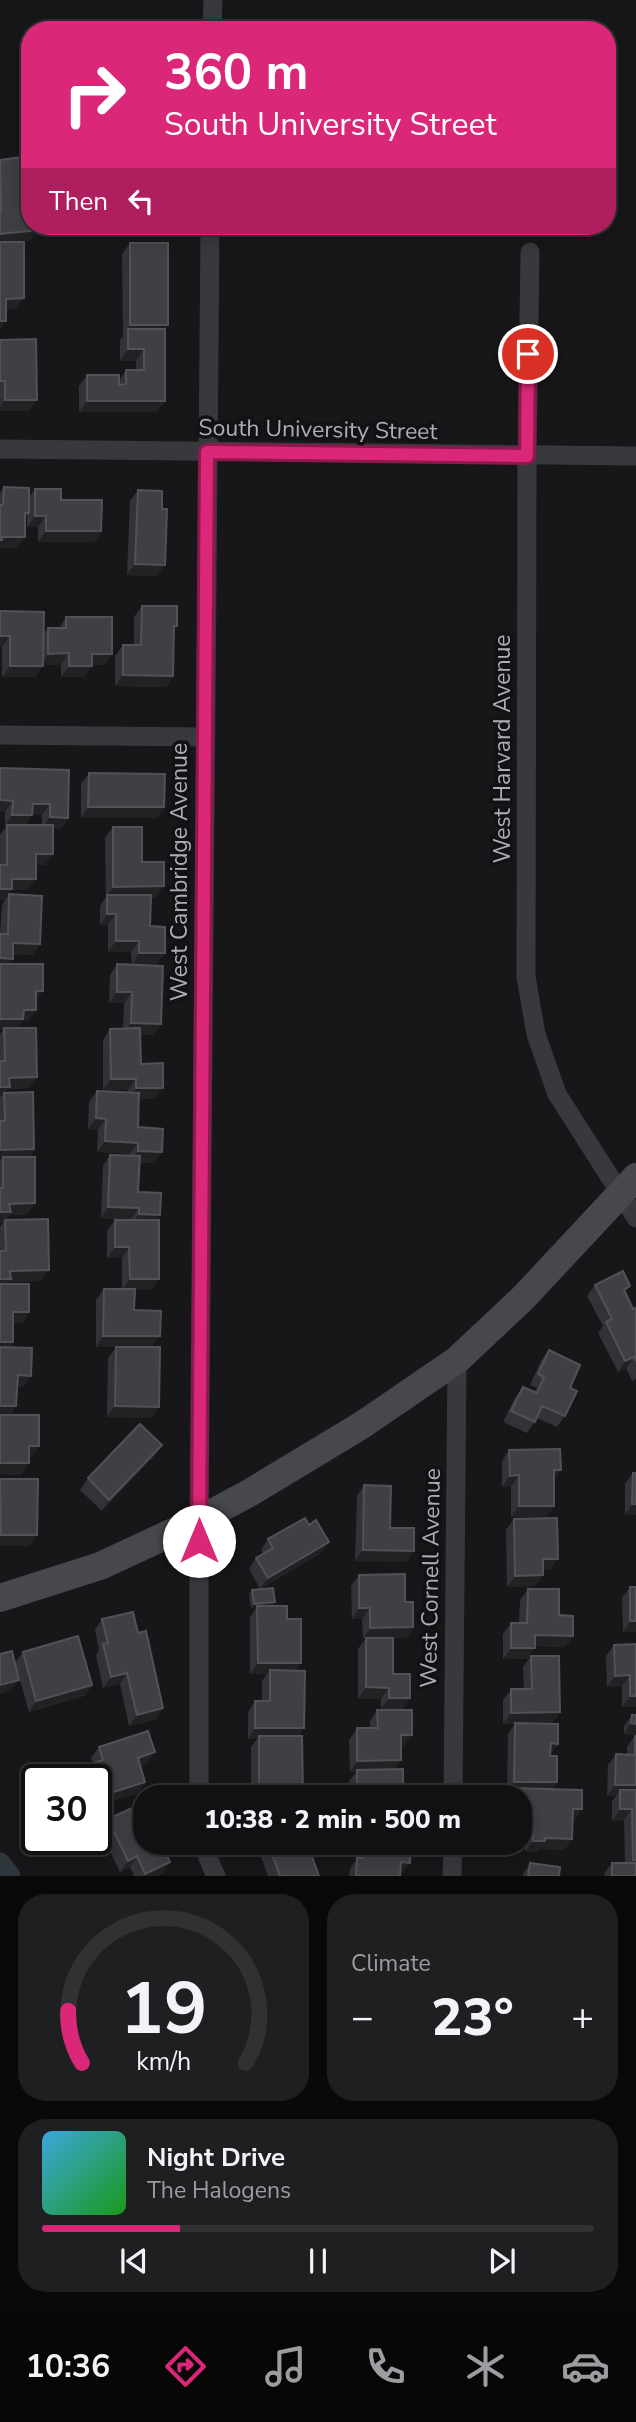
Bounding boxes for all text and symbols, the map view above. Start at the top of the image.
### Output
text: 360 m [164,39,308,106]
icon: right [49,49,140,140]
text: South University Street [164,103,497,146]
icon: left [122,182,160,220]
text: Then [49,184,108,219]
pin [498,324,558,384]
icon: arrive [509,335,547,373]
street label: South University Street [198,412,439,447]
street label: West Harvard Avenue [487,634,518,864]
street label: West Cambridge Avenue [164,743,195,1001]
street label: West Cornell Avenue [413,1468,448,1688]
position arrow [162,1504,236,1578]
speed limit sign: 30 [21,1764,112,1855]
text: 10:38 · 2 min · 500 m [204,1802,461,1837]
text: Climate [351,1948,431,1979]
text: 19 [120,1960,207,2060]
text: 23° [431,1982,514,2053]
text: − [351,1992,374,2043]
text: + [571,1992,594,2043]
text: km/h [136,2045,191,2079]
text: Night Drive [147,2140,285,2175]
text: The Halogens [147,2175,291,2206]
icon: previous [115,2242,153,2280]
icon: pause [299,2242,337,2280]
icon: next [483,2242,521,2280]
icon: directions [161,2342,210,2391]
icon: music [261,2342,310,2391]
icon: phone [361,2342,410,2391]
icon: climate [461,2342,510,2391]
icon: car [561,2342,610,2391]
text: 10:36 [26,2345,110,2388]

